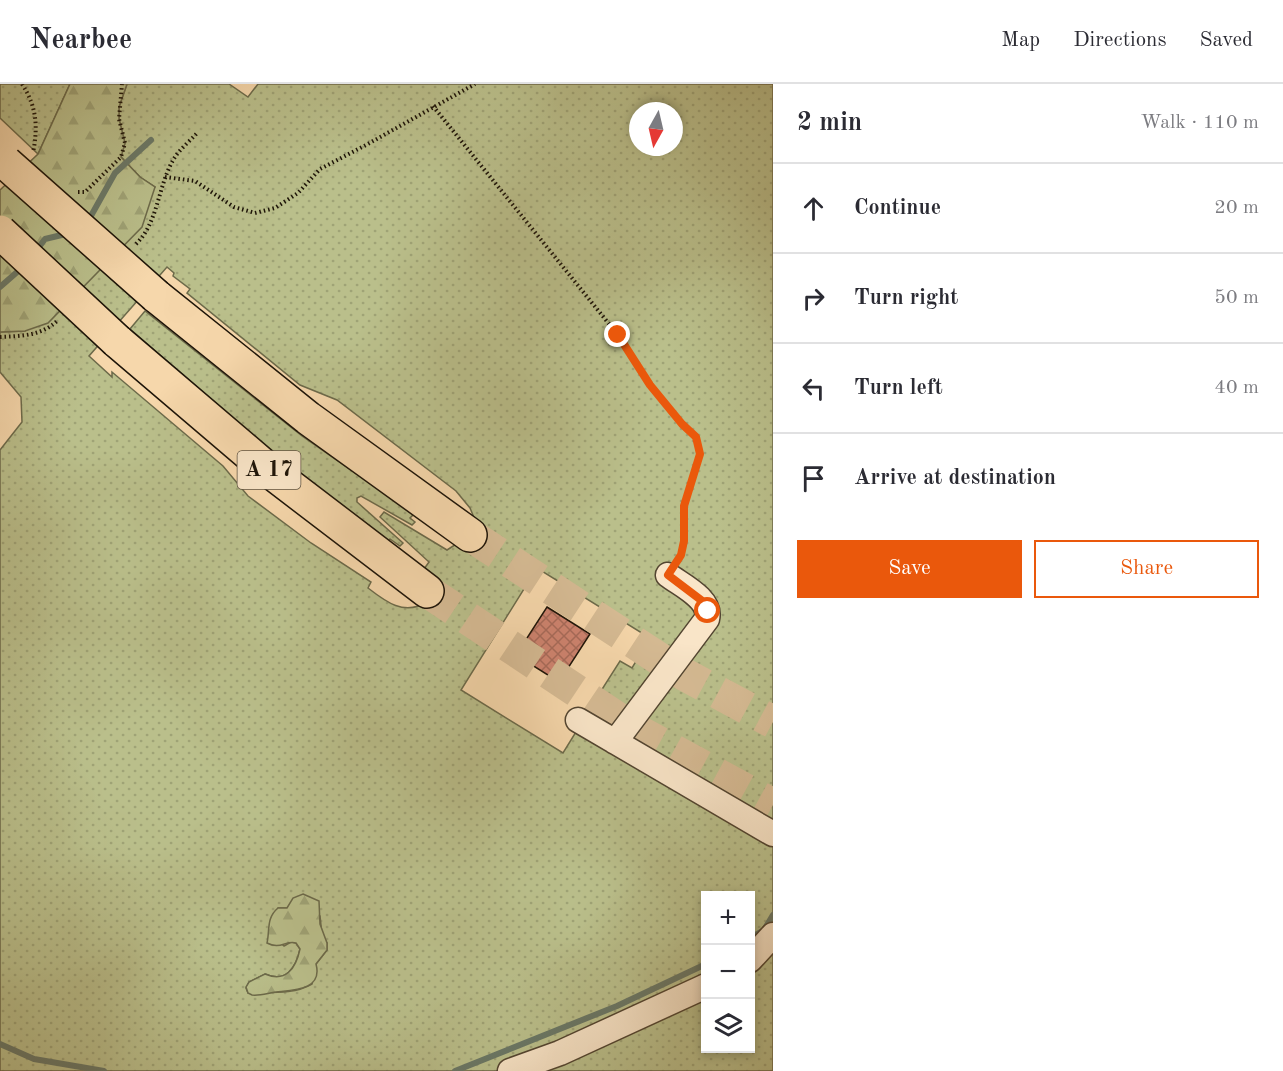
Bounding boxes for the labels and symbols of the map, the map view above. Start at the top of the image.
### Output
north arrow [629,102,683,156]
route end [604,321,630,347]
road number: A 17 [238,451,300,489]
route start [694,597,720,623]

